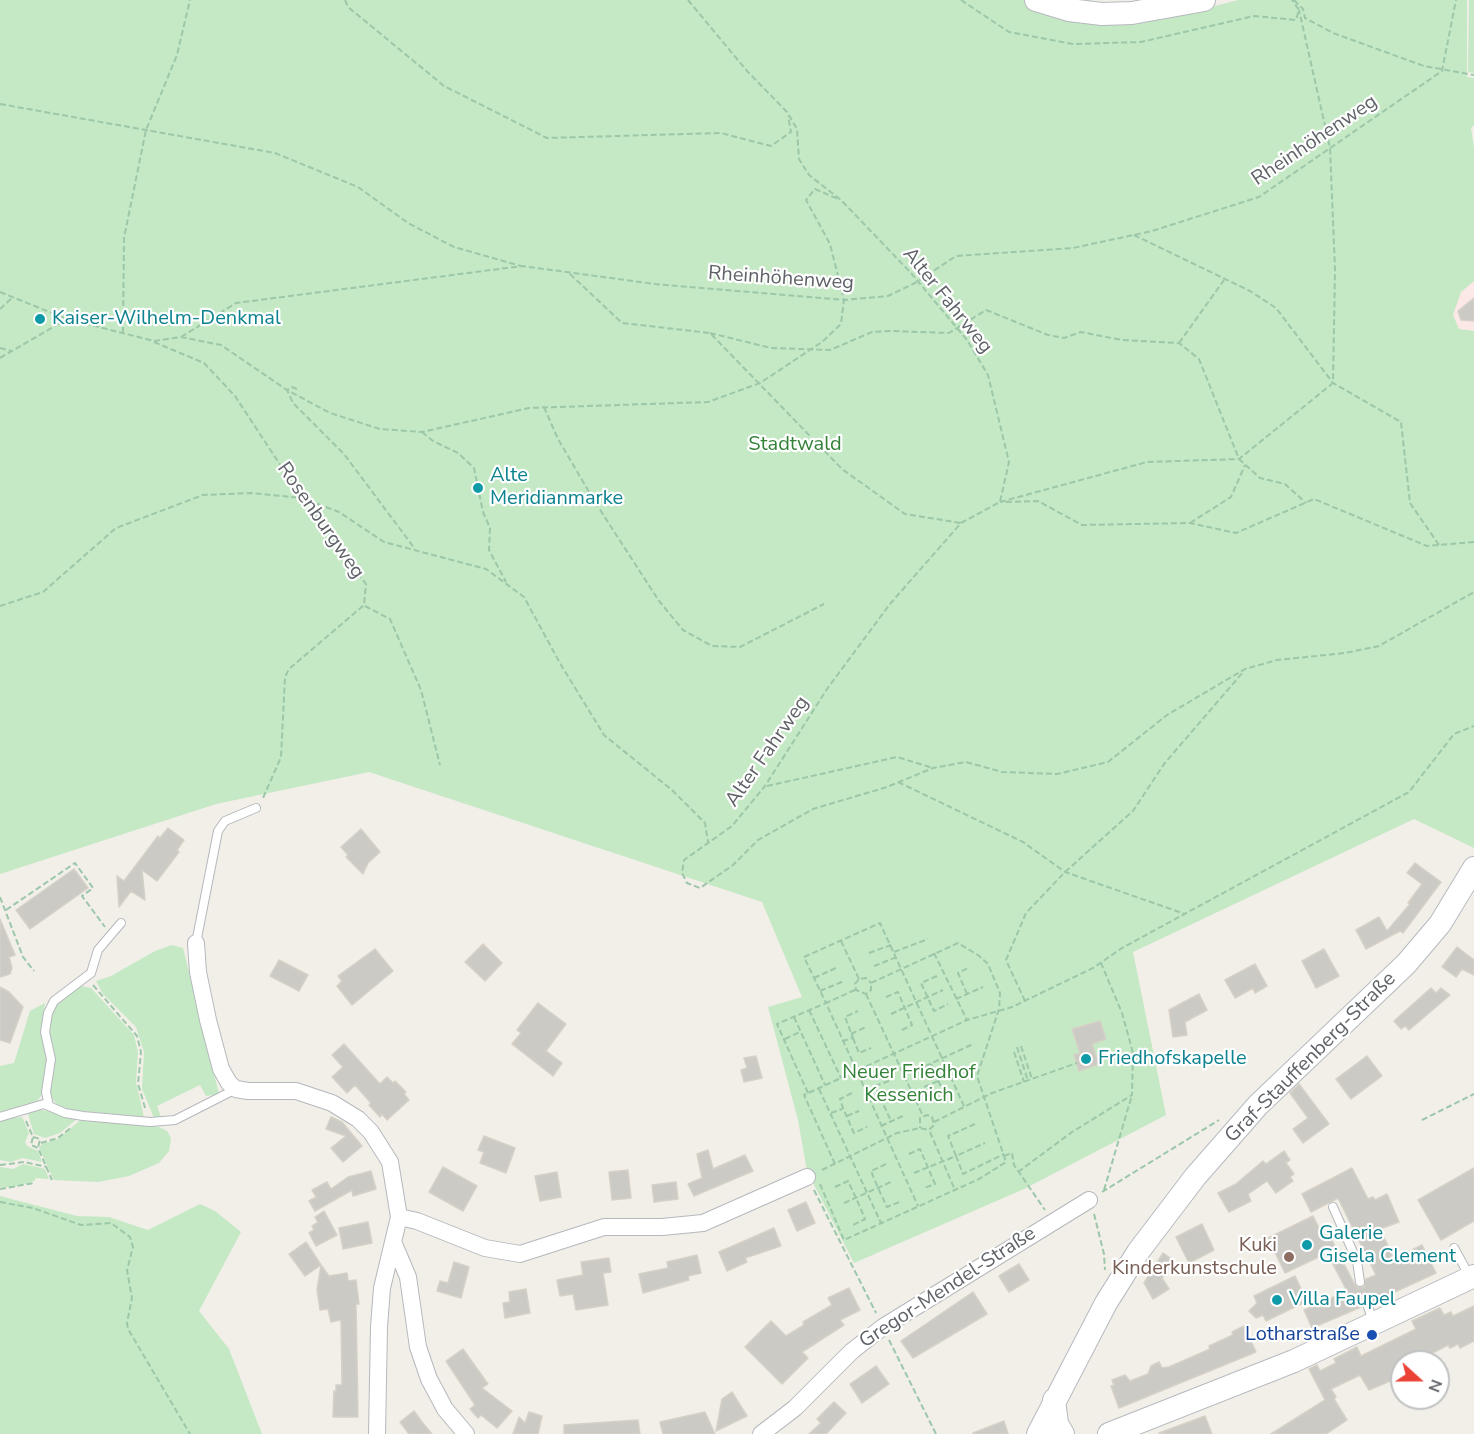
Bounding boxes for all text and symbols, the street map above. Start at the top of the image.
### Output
street label: Rheinhöhenweg [1248,90,1382,192]
street label: Alter Fahrweg [897,243,997,359]
street label: Rheinhöhenweg [707,262,855,296]
place label: Kaiser-Wilhelm-Denkmal [52,307,281,331]
marker: Kaiser-Wilhelm-Denkmal [33,312,47,326]
park label: Stadtwald [748,433,842,457]
street label: Rosenburgweg [271,458,369,584]
place label: Alte Meridianmarke [490,464,623,511]
marker: Alte Meridianmarke [471,481,485,495]
street label: Alter Fahrweg [721,692,815,812]
street label: Graf-Stauffenberg-Straße [1221,968,1401,1148]
place label: Friedhofskapelle [1098,1047,1247,1071]
marker: Friedhofskapelle [1079,1052,1093,1066]
park label: Neuer Friedhof Kessenich [842,1061,976,1108]
street label: Gregor-Mendel-Straße [855,1222,1041,1354]
place label: Galerie Gisela Clement [1319,1222,1456,1269]
place label: Kuki Kinderkunstschule [1112,1234,1277,1281]
marker: Galerie Gisela Clement [1300,1238,1314,1252]
marker: Kuki Kinderkunstschule [1282,1250,1296,1264]
place label: Villa Faupel [1289,1288,1396,1312]
marker: Villa Faupel [1270,1293,1284,1307]
place label: Lotharstraße [1245,1323,1360,1347]
marker: Lotharstraße [1365,1328,1379,1342]
north arrow [1390,1350,1450,1410]
text: N [1423,1376,1447,1395]

